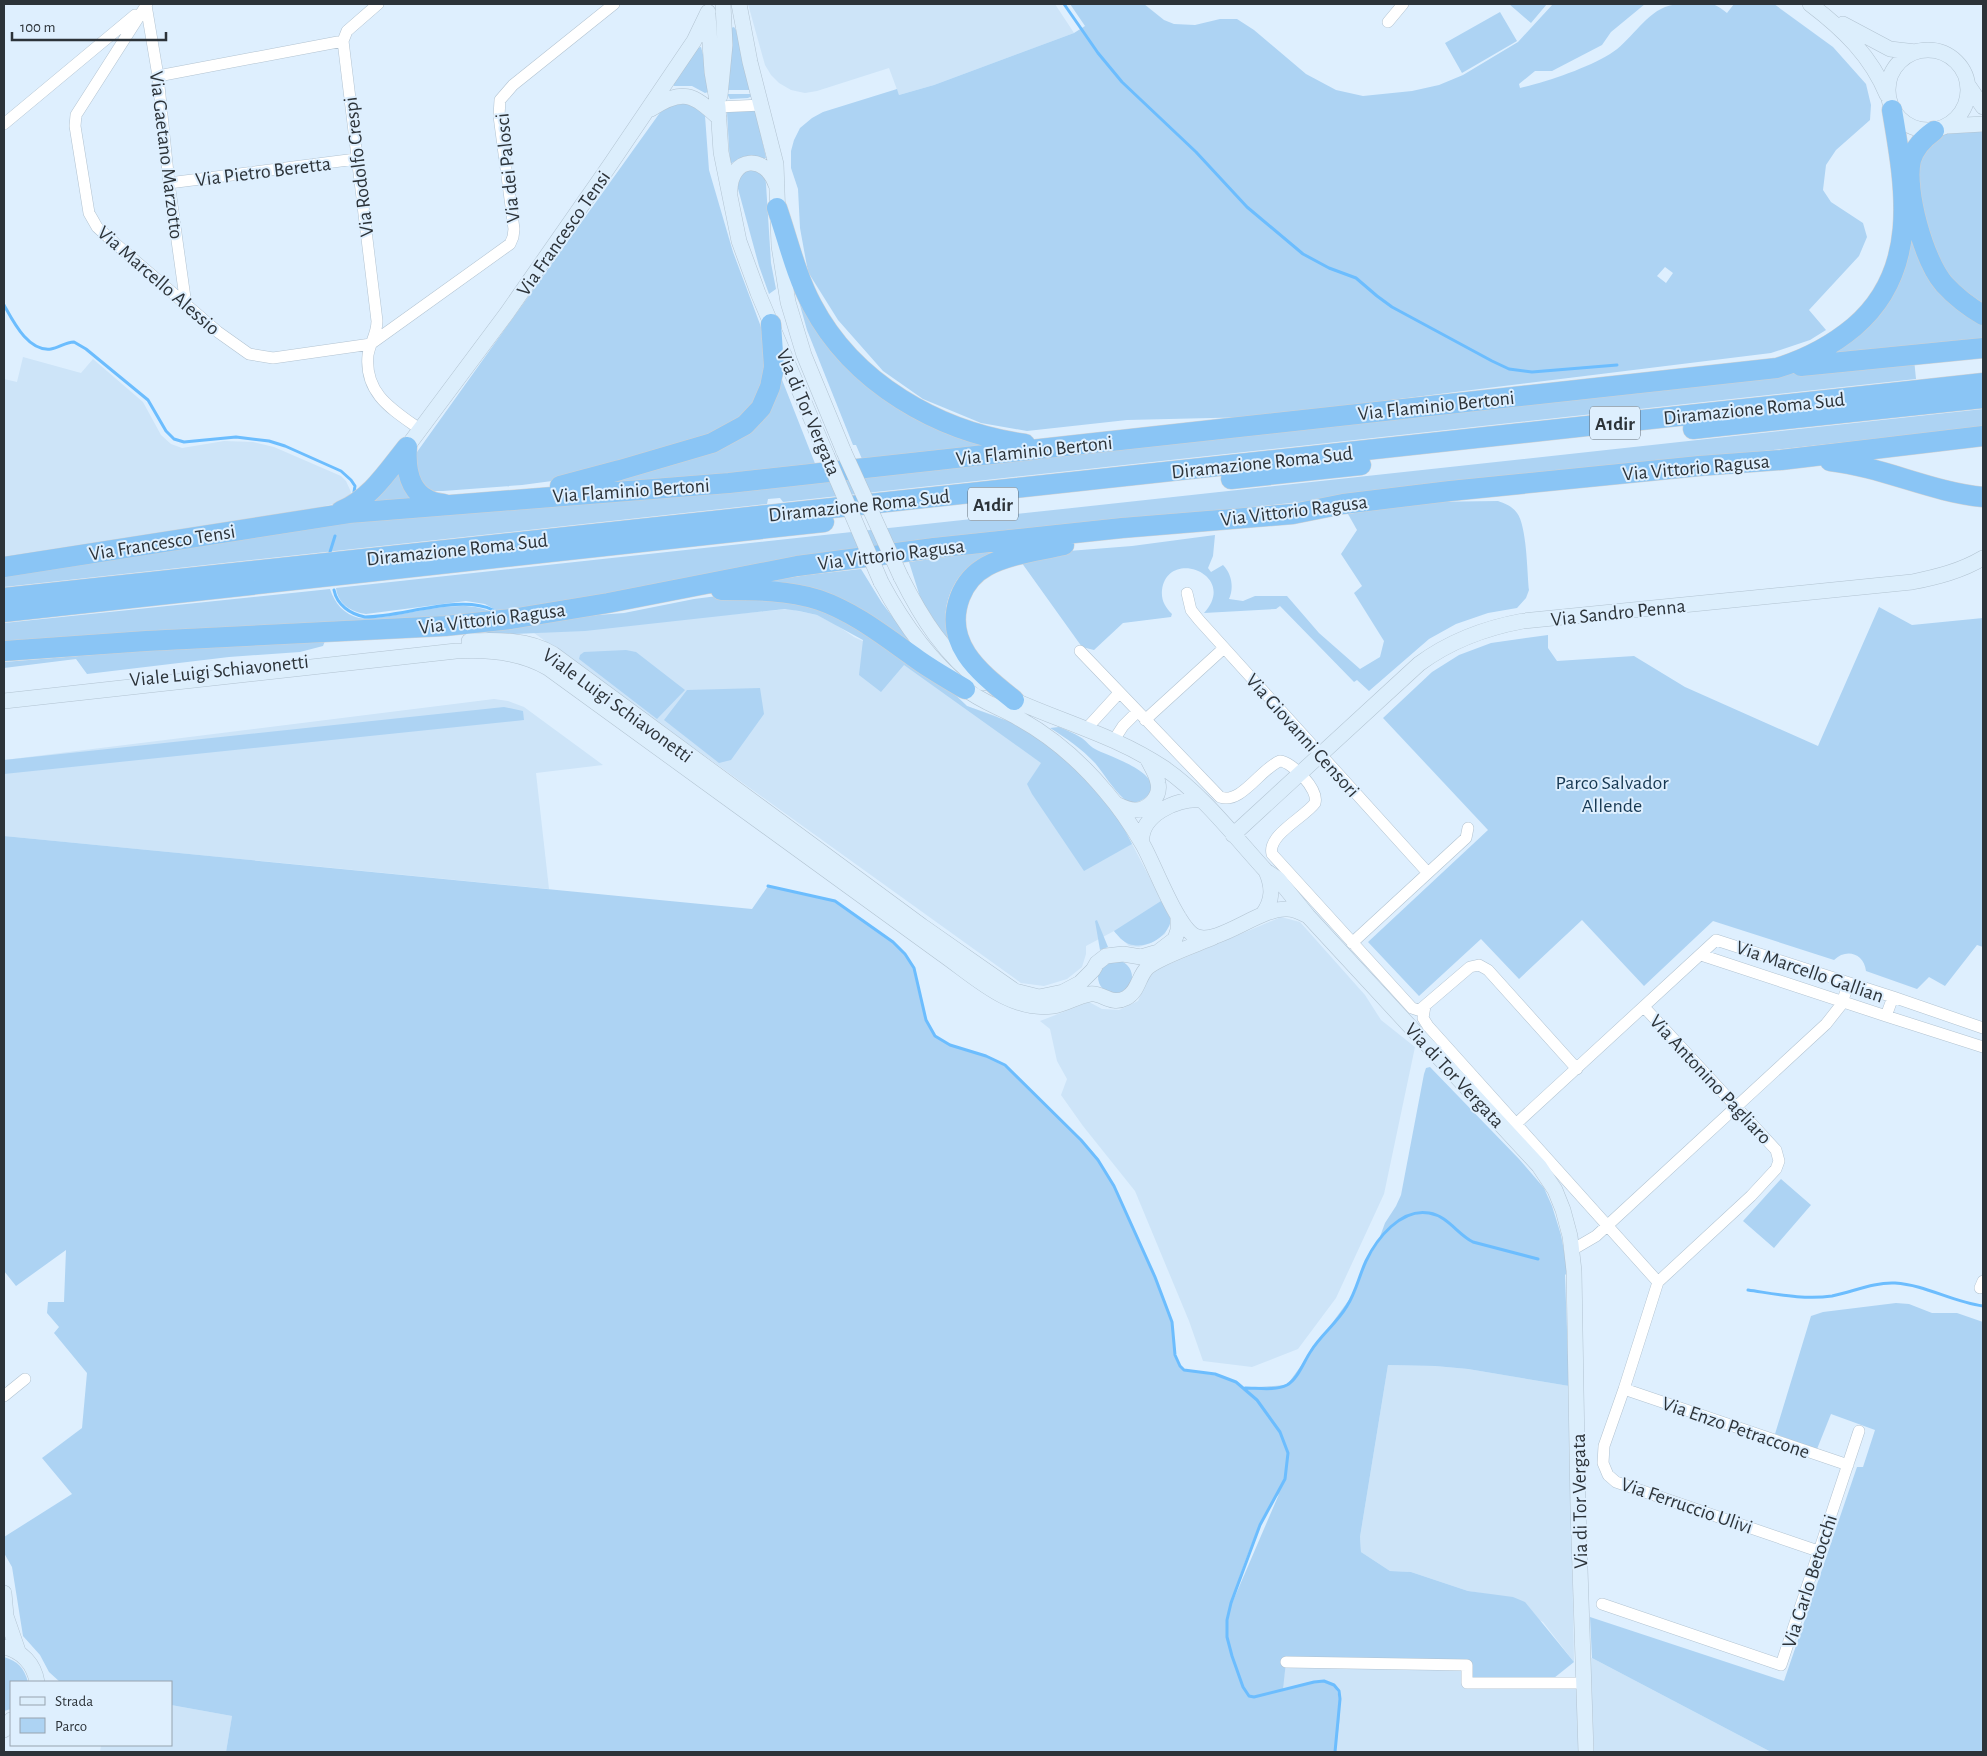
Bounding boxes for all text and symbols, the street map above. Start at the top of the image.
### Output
scale bar [12,10,166,42]
text: 100 m [20,20,55,35]
street label: Via Gaetano Marzotto [146,70,186,240]
street label: Via Rodolfo Crespi [340,96,378,238]
street label: Via dei Palosci [492,112,524,224]
street label: Via Pietro Beretta [194,154,332,190]
street label: Via Francesco Tensi [513,167,614,300]
street label: Via Marcello Alessio [93,222,223,339]
street label: Via di Tor Vergata [772,346,844,479]
street label: Via Flaminio Bertoni [1357,388,1515,424]
street label: Diramazione Roma Sud [1662,390,1846,428]
road number: A1dir [1590,406,1640,439]
street label: Via Flaminio Bertoni [955,433,1113,469]
street label: Diramazione Roma Sud [1170,444,1354,482]
street label: Via Vittorio Ragusa [1622,452,1771,484]
street label: Via Flaminio Bertoni [552,476,710,506]
street label: Diramazione Roma Sud [767,487,951,525]
road number: A1dir [968,488,1018,520]
street label: Via Vittorio Ragusa [1220,492,1369,530]
street label: Via Francesco Tensi [88,522,237,564]
street label: Diramazione Roma Sud [365,531,549,569]
street label: Via Vittorio Ragusa [817,536,966,574]
street label: Via Sandro Penna [1550,596,1687,630]
street label: Via Vittorio Ragusa [418,600,567,638]
street label: Viale Luigi Schiavonetti [539,645,696,767]
street label: Viale Luigi Schiavonetti [129,652,310,690]
street label: Via Giovanni Censori [1242,670,1363,801]
park label: Parco Salvador Allende [1555,773,1669,816]
street label: Via Marcello Gallian [1733,937,1886,1007]
street label: Via Antonino Pagliaro [1645,1011,1775,1148]
street label: Via di Tor Vergata [1401,1019,1508,1132]
street label: Via Enzo Petraccone [1659,1393,1812,1463]
street label: Via di Tor Vergata [1569,1433,1591,1569]
street label: Via Ferruccio Ulivi [1618,1474,1755,1538]
street label: Via Carlo Betocchi [1779,1512,1841,1650]
legend [10,1681,172,1746]
text: Strada [55,1694,93,1709]
text: Parco [55,1719,87,1734]

